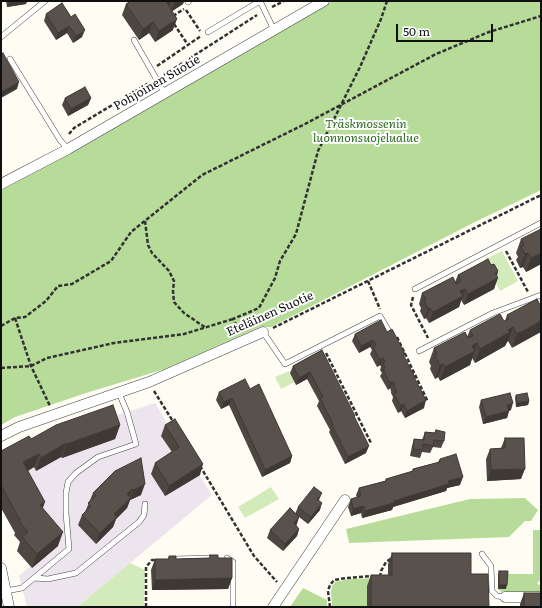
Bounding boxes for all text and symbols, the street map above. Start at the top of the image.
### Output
scale bar [398,16,495,42]
text: 50 m [403,22,430,40]
street label: Pohjoinen Suotie [111,52,203,114]
park label: Träskmossenin luonnonsuojelualue [313,117,419,145]
street label: Eteläinen Suotie [224,288,316,340]

